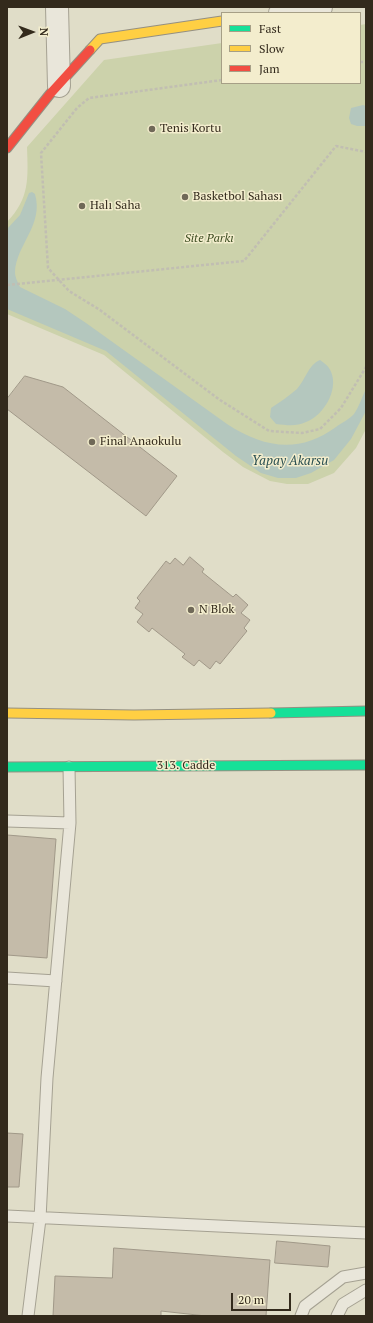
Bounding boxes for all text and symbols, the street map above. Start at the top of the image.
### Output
north arrow [12,12,52,52]
legend [221,12,361,84]
text: Fast [259,21,281,36]
text: N [37,27,51,36]
text: Slow [259,41,284,56]
text: Jam [259,61,280,76]
place label: Tenis Kortu [160,122,221,136]
marker: Tenis Kortu [147,124,157,134]
place label: Basketbol Sahası [193,190,282,204]
marker: Basketbol Sahası [180,192,190,202]
place label: Halı Saha [90,199,141,213]
marker: Halı Saha [77,201,87,211]
park label: Site Parkı [184,232,234,246]
place label: Final Anaokulu [100,435,181,449]
marker: Final Anaokulu [87,437,97,447]
water label: Yapay Akarsu [252,453,328,469]
place label: N Blok [199,603,235,617]
marker: N Blok [186,605,196,615]
street label: 313. Cadde [157,759,215,773]
scale bar [233,1285,293,1311]
text: 20 m [238,1292,264,1307]

